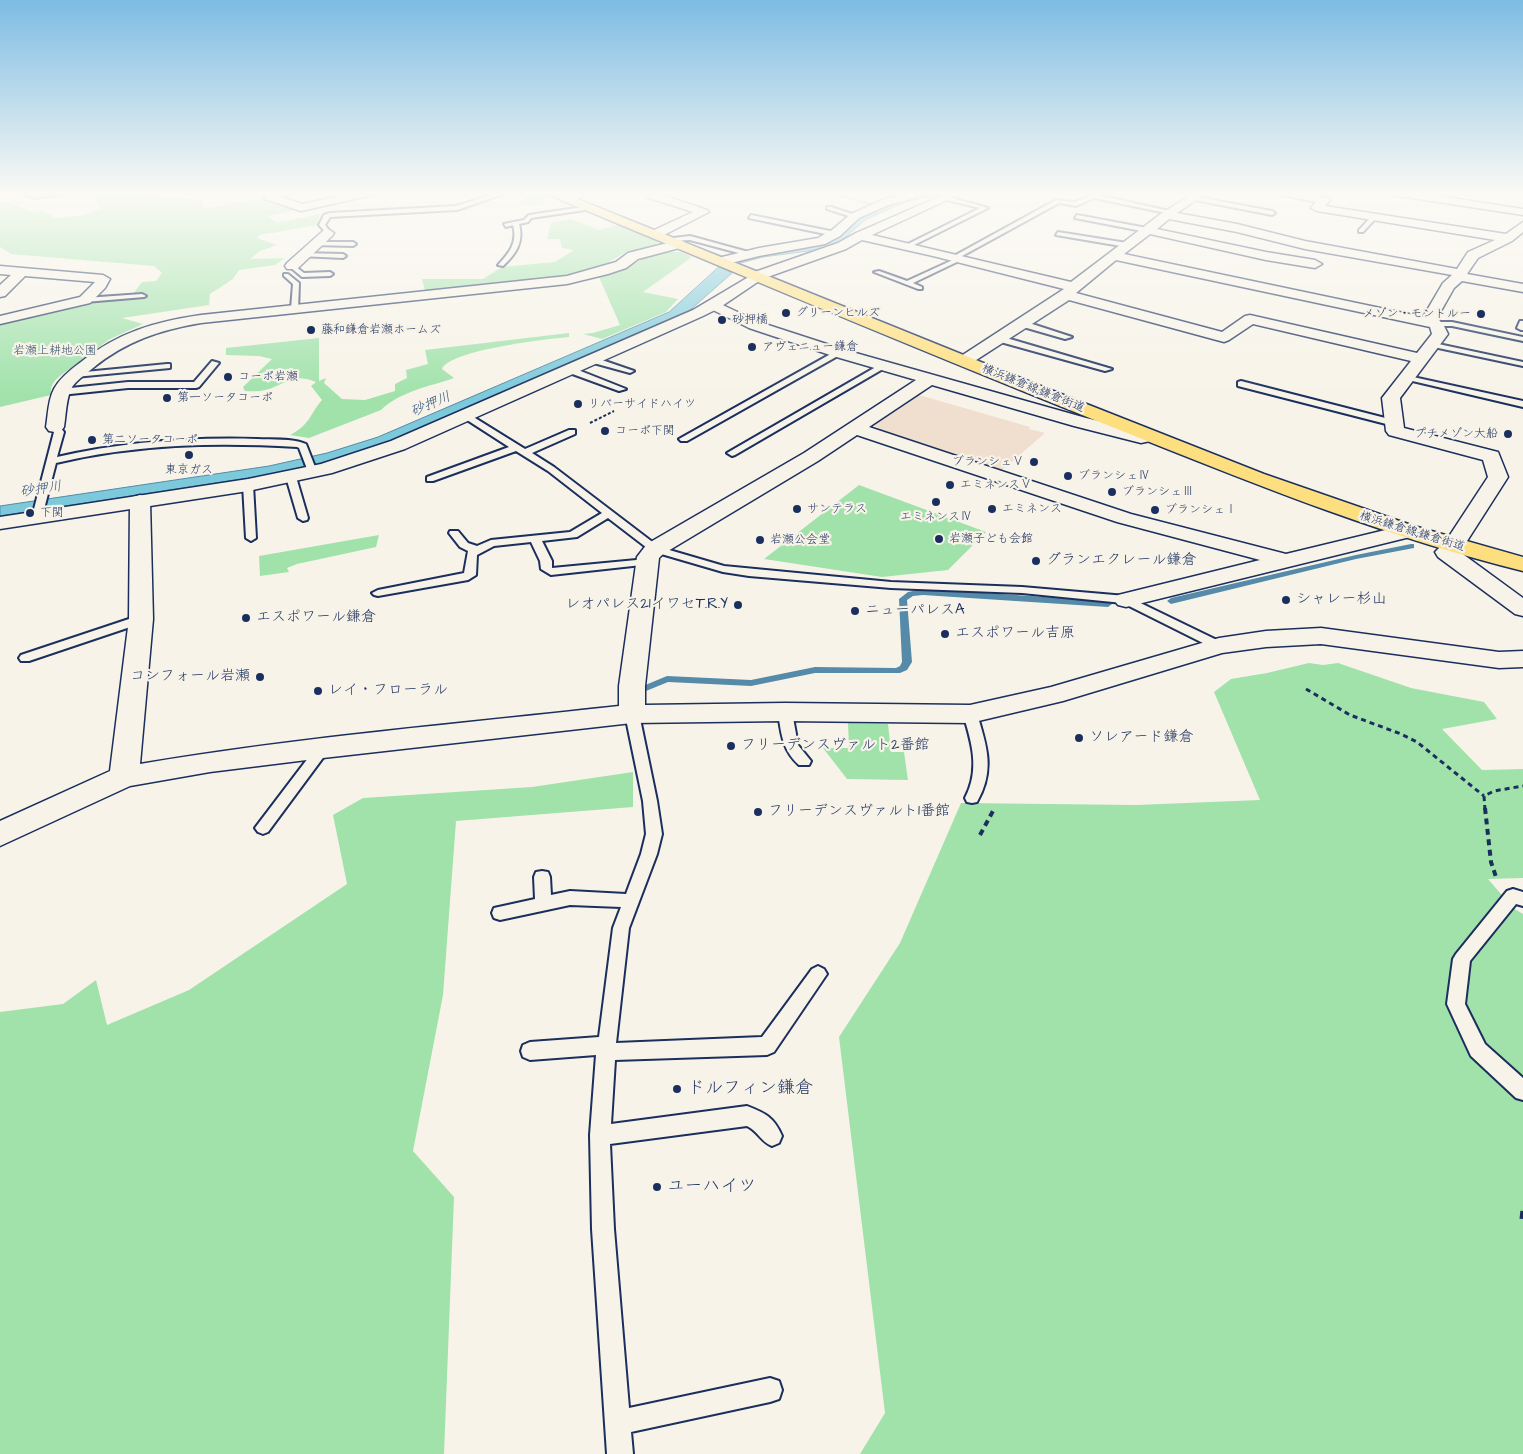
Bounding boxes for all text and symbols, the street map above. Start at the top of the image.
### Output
place label: グリーンヒルズ [796,306,880,320]
marker: グリーンヒルズ [780,307,792,319]
place label: メゾン・モントルー [1363,307,1471,321]
marker: メゾン・モントルー [1475,308,1487,320]
place label: 砂押橋 [732,313,768,327]
marker: 砂押橋 [716,314,728,326]
place label: 藤和鎌倉岩瀬ホームズ [321,323,441,337]
marker: 藤和鎌倉岩瀬ホームズ [305,324,317,336]
place label: アヴェニュー鎌倉 [762,340,858,354]
marker: アヴェニュー鎌倉 [746,341,758,353]
park label: 岩瀬上耕地公園 [13,344,97,358]
street label: 横浜鎌倉線;鎌倉街道 [980,362,1086,416]
place label: コーポ岩瀬 [238,370,298,384]
marker: コーポ岩瀬 [222,371,234,383]
water label: 砂押川 [408,389,454,421]
place label: 第一ソータコーポ [177,391,273,405]
marker: 第一ソータコーポ [161,392,173,404]
place label: リバーサイドハイツ [588,397,696,411]
marker: リバーサイドハイツ [572,398,584,410]
place label: コーポ下関 [615,424,675,438]
marker: コーポ下関 [599,425,611,437]
place label: プチメゾン大船 [1414,427,1498,441]
marker: プチメゾン大船 [1502,428,1514,440]
place label: 第二ソータコーポ [102,433,198,447]
marker: 第二ソータコーポ [86,434,98,446]
marker: 東京ガス [183,449,195,461]
place label: ブランシェⅤ [952,455,1024,469]
marker: ブランシェⅤ [1028,456,1040,468]
place label: 東京ガス [165,463,213,477]
place label: ブランシェⅣ [1078,469,1150,483]
marker: ブランシェⅣ [1062,470,1074,482]
place label: エミネンスⅤ [960,478,1032,492]
water label: 砂押川 [19,479,63,501]
marker: エミネンスⅤ [944,479,956,491]
place label: ブランシェⅢ [1122,485,1194,499]
marker: ブランシェⅢ [1106,486,1118,498]
marker: エミネンスⅣ [930,496,942,508]
place label: サンテラス [807,502,867,516]
place label: エミネンス [1002,502,1062,516]
marker: サンテラス [791,503,803,515]
marker: エミネンス [986,503,998,515]
place label: ブランシェⅠ [1165,503,1237,517]
marker: ブランシェⅠ [1149,504,1161,516]
place label: 下関 [40,506,64,520]
marker: 下関 [24,507,36,519]
street label: 横浜鎌倉線;鎌倉街道 [1358,509,1466,555]
place label: エミネンスⅣ [900,510,972,524]
place label: 岩瀬子ども会館 [949,532,1033,546]
place label: 岩瀬公会堂 [770,533,830,547]
marker: 岩瀬子ども会館 [933,533,945,545]
marker: 岩瀬公会堂 [754,534,766,546]
place label: グランエクレール鎌倉 [1046,552,1197,570]
marker: グランエクレール鎌倉 [1030,555,1042,567]
place label: シャレー杉山 [1296,591,1387,609]
marker: シャレー杉山 [1280,594,1292,606]
place label: レオパレス21イワセT.R.Y [565,596,728,614]
marker: レオパレス21イワセT.R.Y [732,599,744,611]
place label: ニューパレスA [865,602,965,620]
marker: ニューパレスA [849,605,861,617]
place label: エスポワール鎌倉 [256,609,376,627]
marker: エスポワール鎌倉 [240,612,252,624]
place label: エスポワール吉原 [955,625,1075,643]
marker: エスポワール吉原 [939,628,951,640]
place label: コンフォール岩瀬 [130,668,250,686]
marker: コンフォール岩瀬 [254,671,266,683]
place label: レイ・フローラル [328,682,448,700]
marker: レイ・フローラル [312,685,324,697]
place label: ソレアード鎌倉 [1089,729,1193,747]
marker: ソレアード鎌倉 [1073,732,1085,744]
place label: フリーデンスヴァルト2番館 [741,737,930,755]
marker: フリーデンスヴァルト2番館 [725,740,737,752]
place label: フリーデンスヴァルト1番館 [768,803,950,821]
marker: フリーデンスヴァルト1番館 [752,806,764,818]
place label: ドルフィン鎌倉 [687,1078,813,1100]
marker: ドルフィン鎌倉 [671,1083,683,1095]
place label: ユーハイツ [667,1176,756,1198]
marker: ユーハイツ [651,1181,663,1193]

